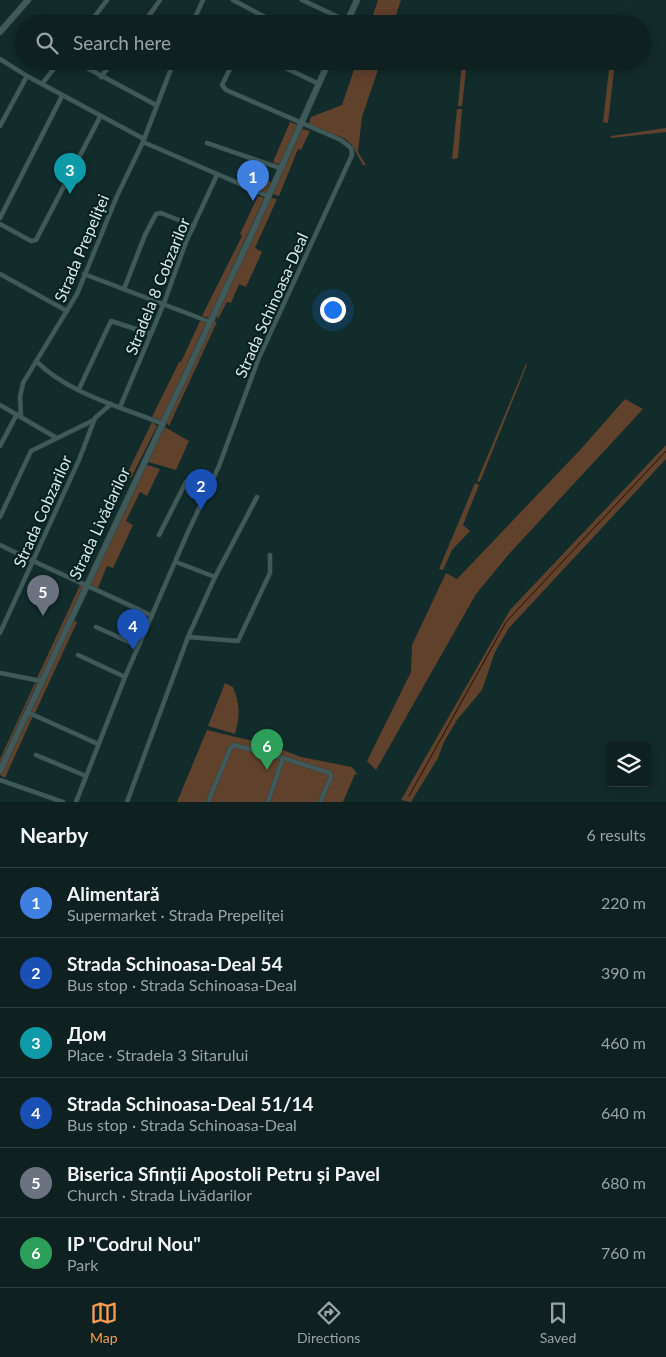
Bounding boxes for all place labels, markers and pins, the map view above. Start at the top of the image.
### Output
pin: 3 [54,153,86,194]
pin: 1 [237,160,269,201]
pin: 2 [185,469,217,510]
pin: 5 [27,575,59,616]
pin: 4 [117,609,149,650]
pin: 6 [251,729,283,770]

